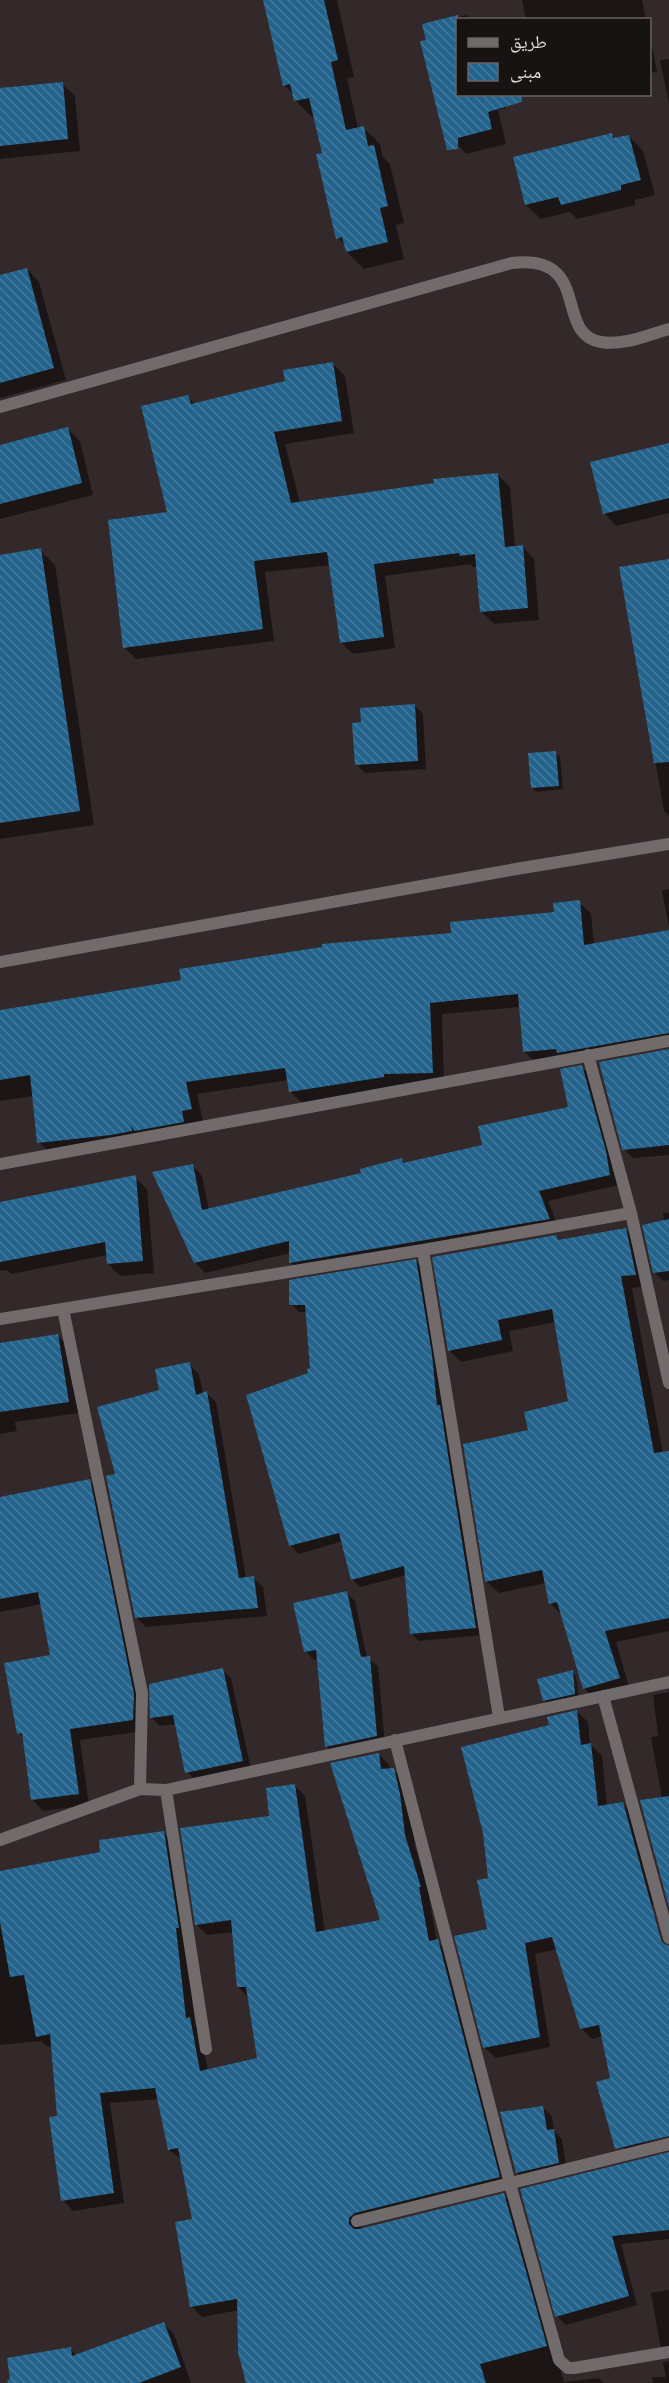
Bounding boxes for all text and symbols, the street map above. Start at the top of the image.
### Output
legend [456,18,651,96]
text: طريق [510,31,547,53]
text: مبنى [510,61,541,83]

